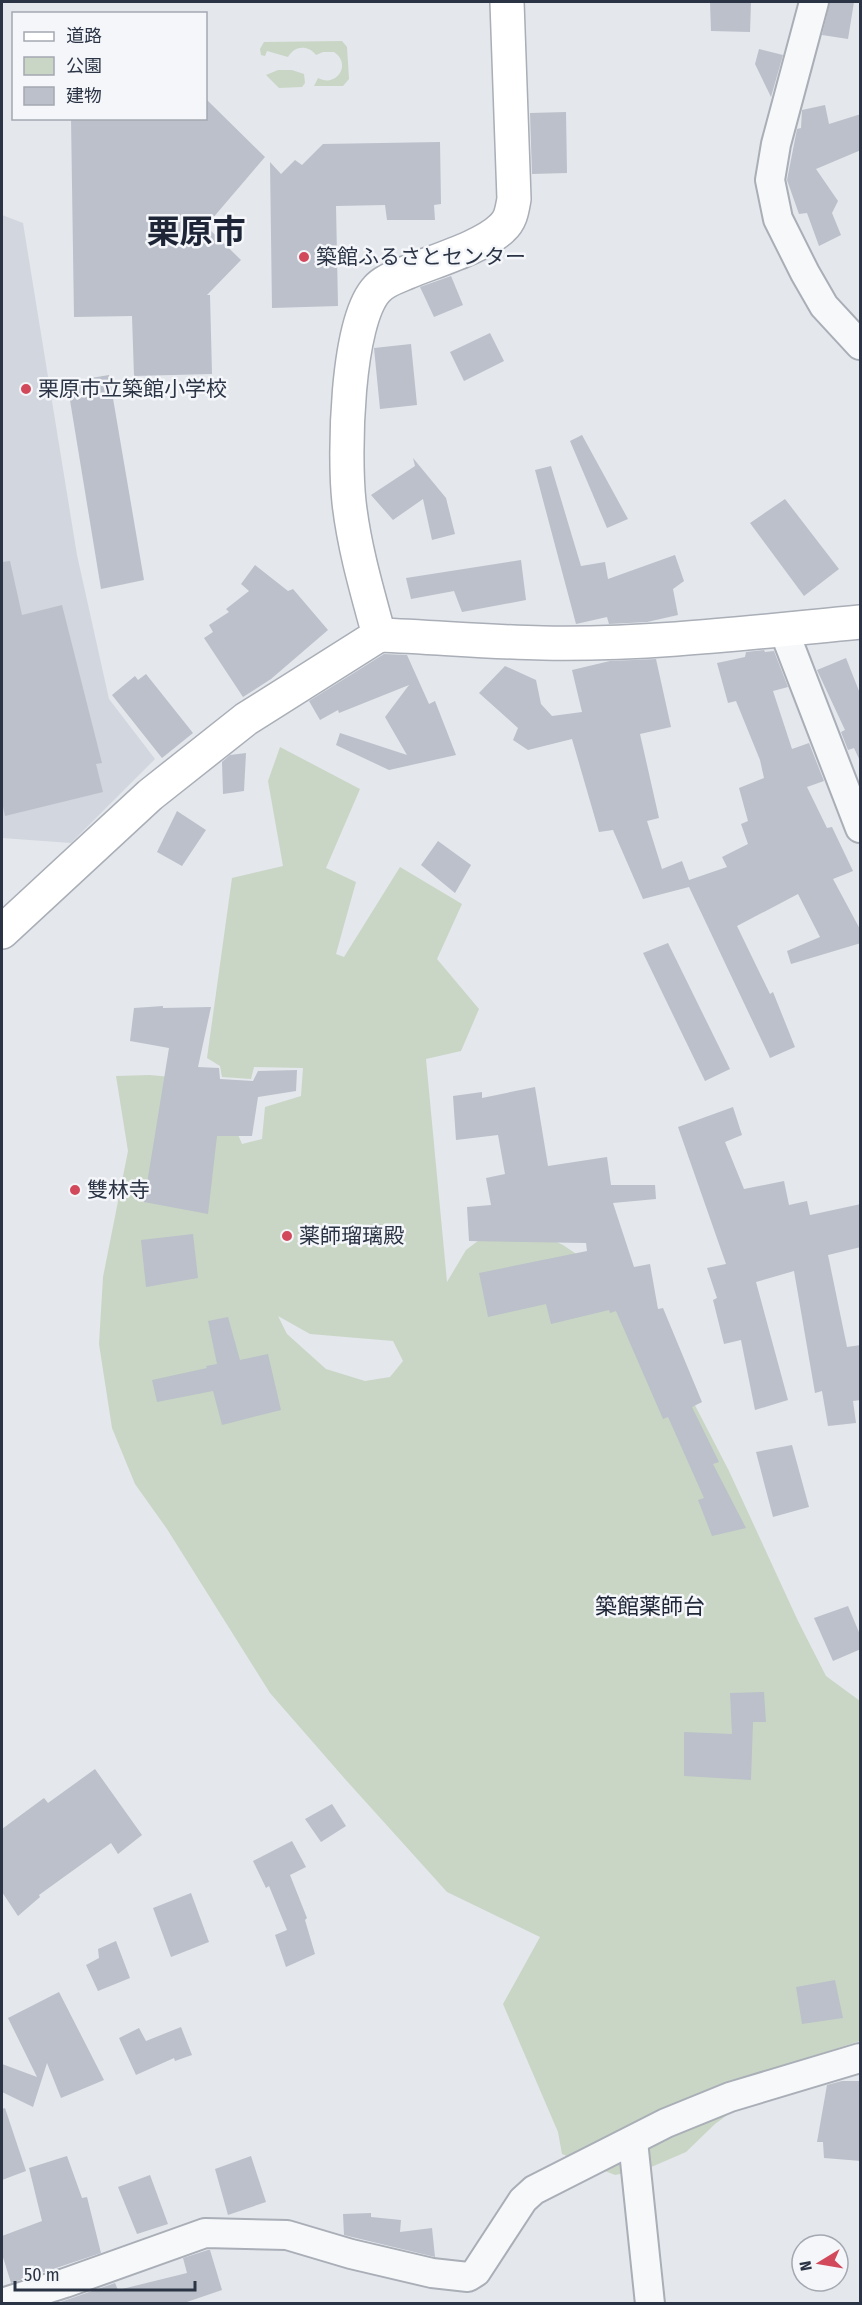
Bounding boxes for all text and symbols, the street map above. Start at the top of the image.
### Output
legend [12,12,207,120]
text: 道路 [66,25,102,47]
text: 公園 [66,55,102,77]
text: 建物 [66,85,102,107]
district label: 栗原市 [147,212,246,252]
place label: 築館ふるさとセンター [316,244,526,270]
marker: 築館ふるさとセンター [297,250,311,264]
place label: 栗原市立築館小学校 [38,376,227,402]
marker: 栗原市立築館小学校 [19,382,33,396]
place label: 雙林寺 [87,1177,150,1203]
marker: 雙林寺 [68,1183,82,1197]
place label: 薬師瑠璃殿 [299,1223,404,1249]
marker: 薬師瑠璃殿 [280,1229,294,1243]
district label: 築館薬師台 [595,1593,705,1620]
north arrow [790,2233,850,2293]
scale bar [15,2254,195,2292]
text: N [796,2259,816,2272]
text: 50 m [24,2264,60,2286]

